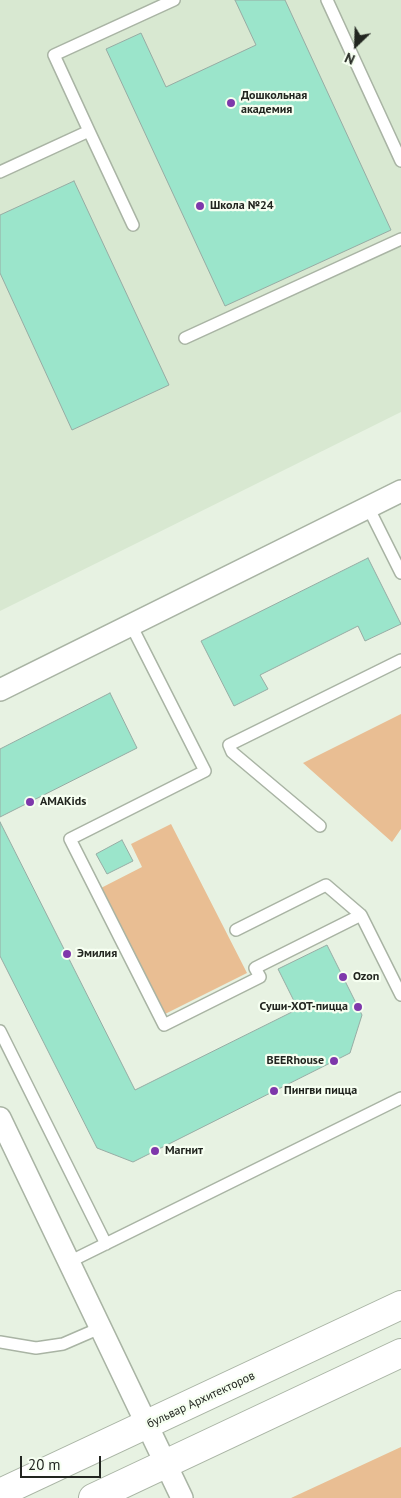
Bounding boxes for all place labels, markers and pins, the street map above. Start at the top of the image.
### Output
place label: Дошкольная академия [241,89,307,117]
marker: Дошкольная академия [225,97,237,109]
place label: Школа №24 [210,199,274,213]
marker: Школа №24 [194,200,206,212]
place label: AMAKids [40,795,86,809]
marker: AMAKids [24,796,36,808]
place label: Эмилия [77,947,117,961]
marker: Эмилия [61,948,73,960]
place label: Ozon [353,970,379,984]
marker: Ozon [337,971,349,983]
place label: Суши-ХОТ-пицца [260,1000,348,1014]
marker: Суши-ХОТ-пицца [352,1001,364,1013]
place label: BEERhouse [267,1054,324,1068]
marker: BEERhouse [328,1055,340,1067]
place label: Пингви пицца [284,1084,357,1098]
marker: Пингви пицца [268,1085,280,1097]
place label: Магнит [165,1144,203,1158]
marker: Магнит [149,1145,161,1157]

